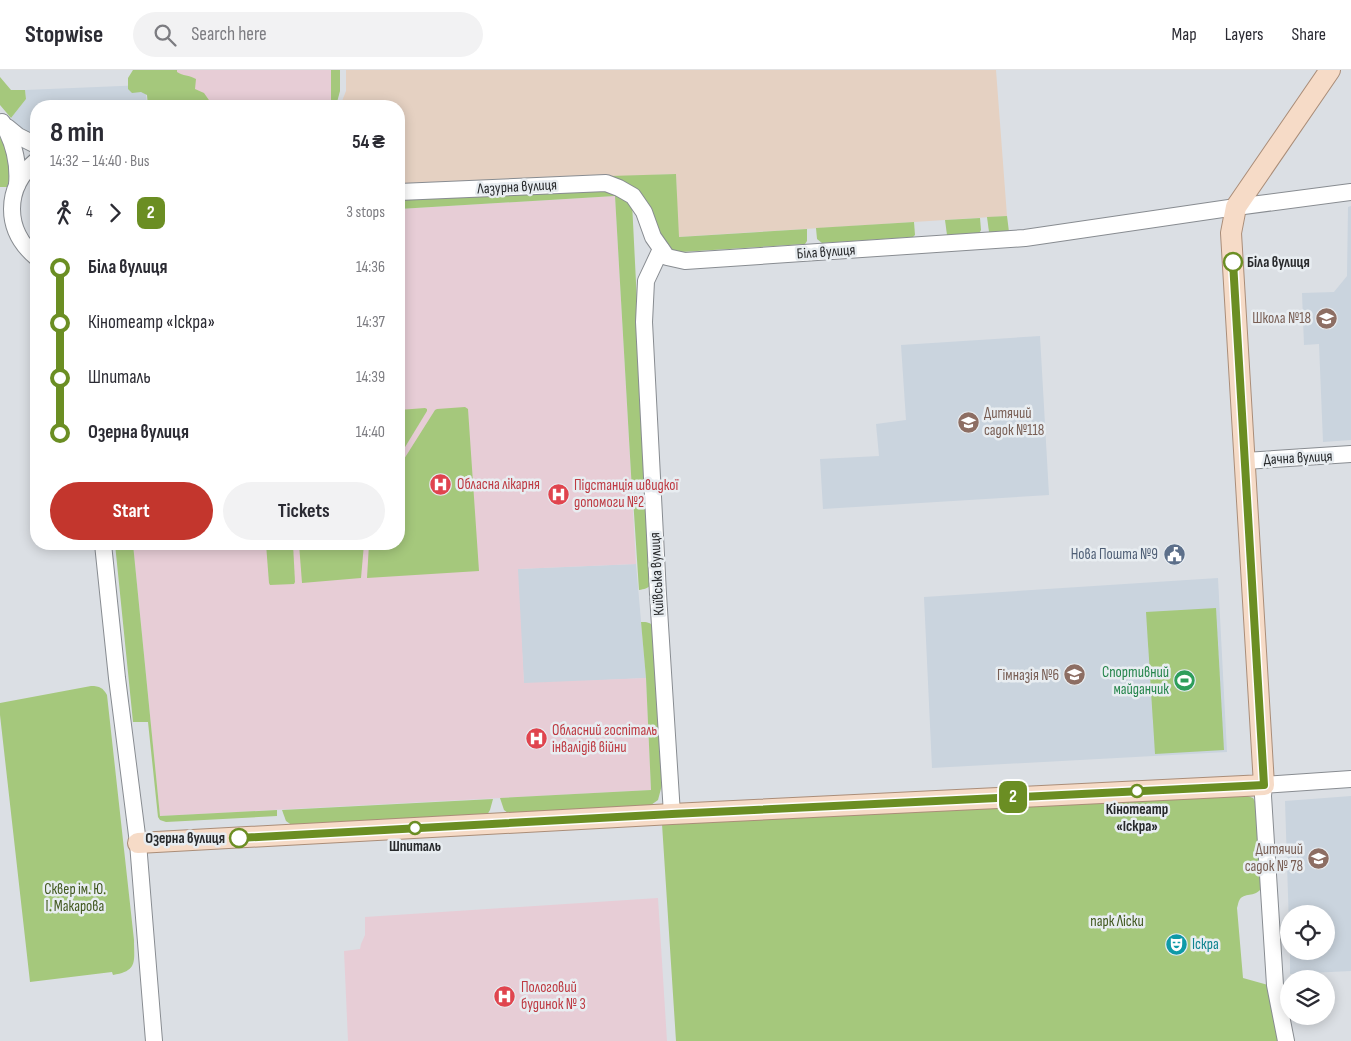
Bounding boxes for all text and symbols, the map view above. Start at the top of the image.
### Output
search box [133,12,483,57]
text: Stopwise [25,20,103,49]
icon: search [151,21,179,49]
text: Search here [191,23,267,46]
text: Map [1172,24,1197,45]
text: Layers [1225,24,1264,45]
text: Share [1292,24,1326,45]
text: 8 min [50,116,104,149]
text: 54 ₴ [352,131,385,154]
text: 14:32 – 14:40 · Bus [50,152,150,171]
street label: Лазурна вулиця [476,175,557,199]
icon: walk [50,199,78,227]
icon: forward [101,199,129,227]
text: 2 [147,202,155,223]
text: 4 [86,203,93,222]
text: 3 stops [346,203,385,222]
street label: Біла вулиця [796,240,856,264]
marker: Біла вулиця [1223,252,1243,272]
place label: Біла вулиця [1247,253,1310,272]
text: Біла вулиця [88,256,167,279]
text: 14:36 [356,258,385,277]
school or university icon: Школа №18 [1315,306,1339,330]
place label: Школа №18 [1252,309,1311,328]
text: Кінотеатр «Іскра» [88,311,215,334]
text: 14:37 [357,313,385,332]
text: Шпиталь [88,366,151,389]
text: 14:39 [356,368,385,387]
place label: Дитячий садок №118 [984,404,1044,440]
school or university icon: Дитячий садок №118 [956,410,980,434]
text: Озерна вулиця [88,421,189,444]
text: 14:40 [356,423,385,442]
street label: Дачна вулиця [1263,447,1333,469]
hospital icon: Обласна лікарня [429,472,453,496]
place label: Обласна лікарня [457,475,540,494]
place label: Підстанція швидкої допомоги №2 [574,476,679,512]
button: Start [50,482,213,540]
button: Tickets [223,482,385,540]
hospital icon: Підстанція швидкої допомоги №2 [546,482,570,506]
street label: Київська вулиця [645,532,669,616]
public building icon: Нова Пошта №9 [1162,542,1186,566]
place label: Нова Пошта №9 [1071,545,1158,564]
school or university icon: Гімназія №6 [1063,663,1087,687]
place label: Спортивний майданчик [1102,663,1169,699]
place label: Гімназія №6 [997,666,1059,685]
sports icon: Спортивний майданчик [1173,669,1197,693]
place label: Обласний госпіталь інвалідів війни [552,721,657,757]
hospital icon: Обласний госпіталь інвалідів війни [524,727,548,751]
line badge: 2 [997,781,1029,813]
marker: Кінотеатр «Іскра» [1130,784,1144,798]
text: 2 [1009,786,1017,807]
place label: Кінотеатр «Іскра» [1106,800,1168,836]
marker: Шпиталь [408,821,422,835]
marker: Озерна вулиця [229,828,249,848]
place label: Озерна вулиця [145,829,225,848]
place label: Шпиталь [389,837,441,856]
place label: Дитячий садок № 78 [1245,840,1303,876]
school or university icon: Дитячий садок № 78 [1307,846,1331,870]
park label: Сквер ім. Ю. І. Макарова [44,880,106,916]
map controls [1280,905,1335,1025]
button: locate [1280,905,1335,960]
park label: парк Ліски [1090,912,1144,931]
theatre icon: Іскра [1164,932,1188,956]
place label: Іскра [1192,935,1219,954]
button: layers [1280,970,1335,1025]
place label: Пологовий будинок № 3 [521,978,586,1014]
hospital icon: Пологовий будинок № 3 [493,984,517,1008]

